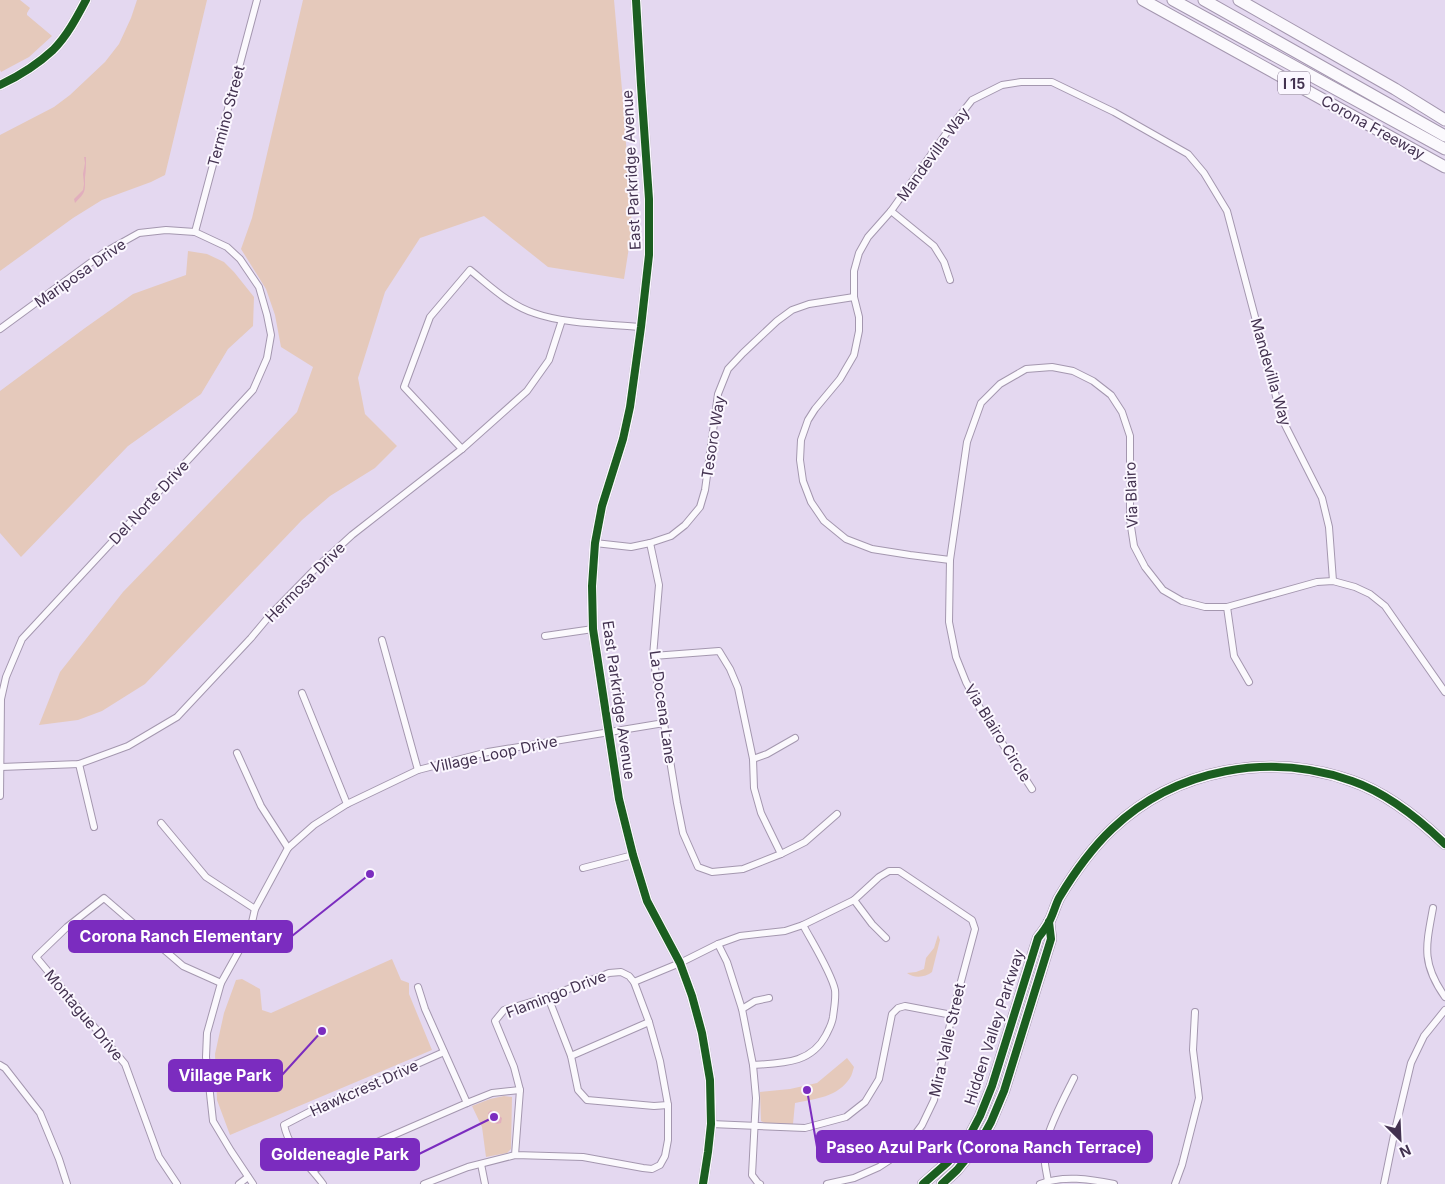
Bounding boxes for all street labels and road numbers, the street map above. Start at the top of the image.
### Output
street label: Termino Street [203,63,249,169]
road number: I 15 [1278,72,1310,95]
street label: East Parkridge Avenue [617,90,645,250]
street label: Corona Freeway [1318,91,1429,164]
street label: Mandevilla Way [893,103,974,205]
street label: Mariposa Drive [31,234,129,312]
street label: Mandevilla Way [1247,316,1296,429]
street label: Tesoro Way [697,394,729,480]
street label: Del Norte Drive [105,456,193,548]
street label: Via Blairo [1120,461,1142,529]
street label: Hermosa Drive [261,538,349,626]
street label: East Parkridge Avenue [598,619,640,781]
street label: La Docena Lane [646,649,680,765]
street label: Via Blairo Circle [960,681,1036,785]
street label: Village Loop Drive [429,731,559,777]
street label: Hidden Valley Parkway [960,946,1028,1107]
street label: Montague Drive [40,966,128,1064]
street label: Flamingo Drive [503,966,609,1022]
street label: Mira Valle Street [925,981,969,1099]
street label: Hawkcrest Drive [307,1056,421,1120]

